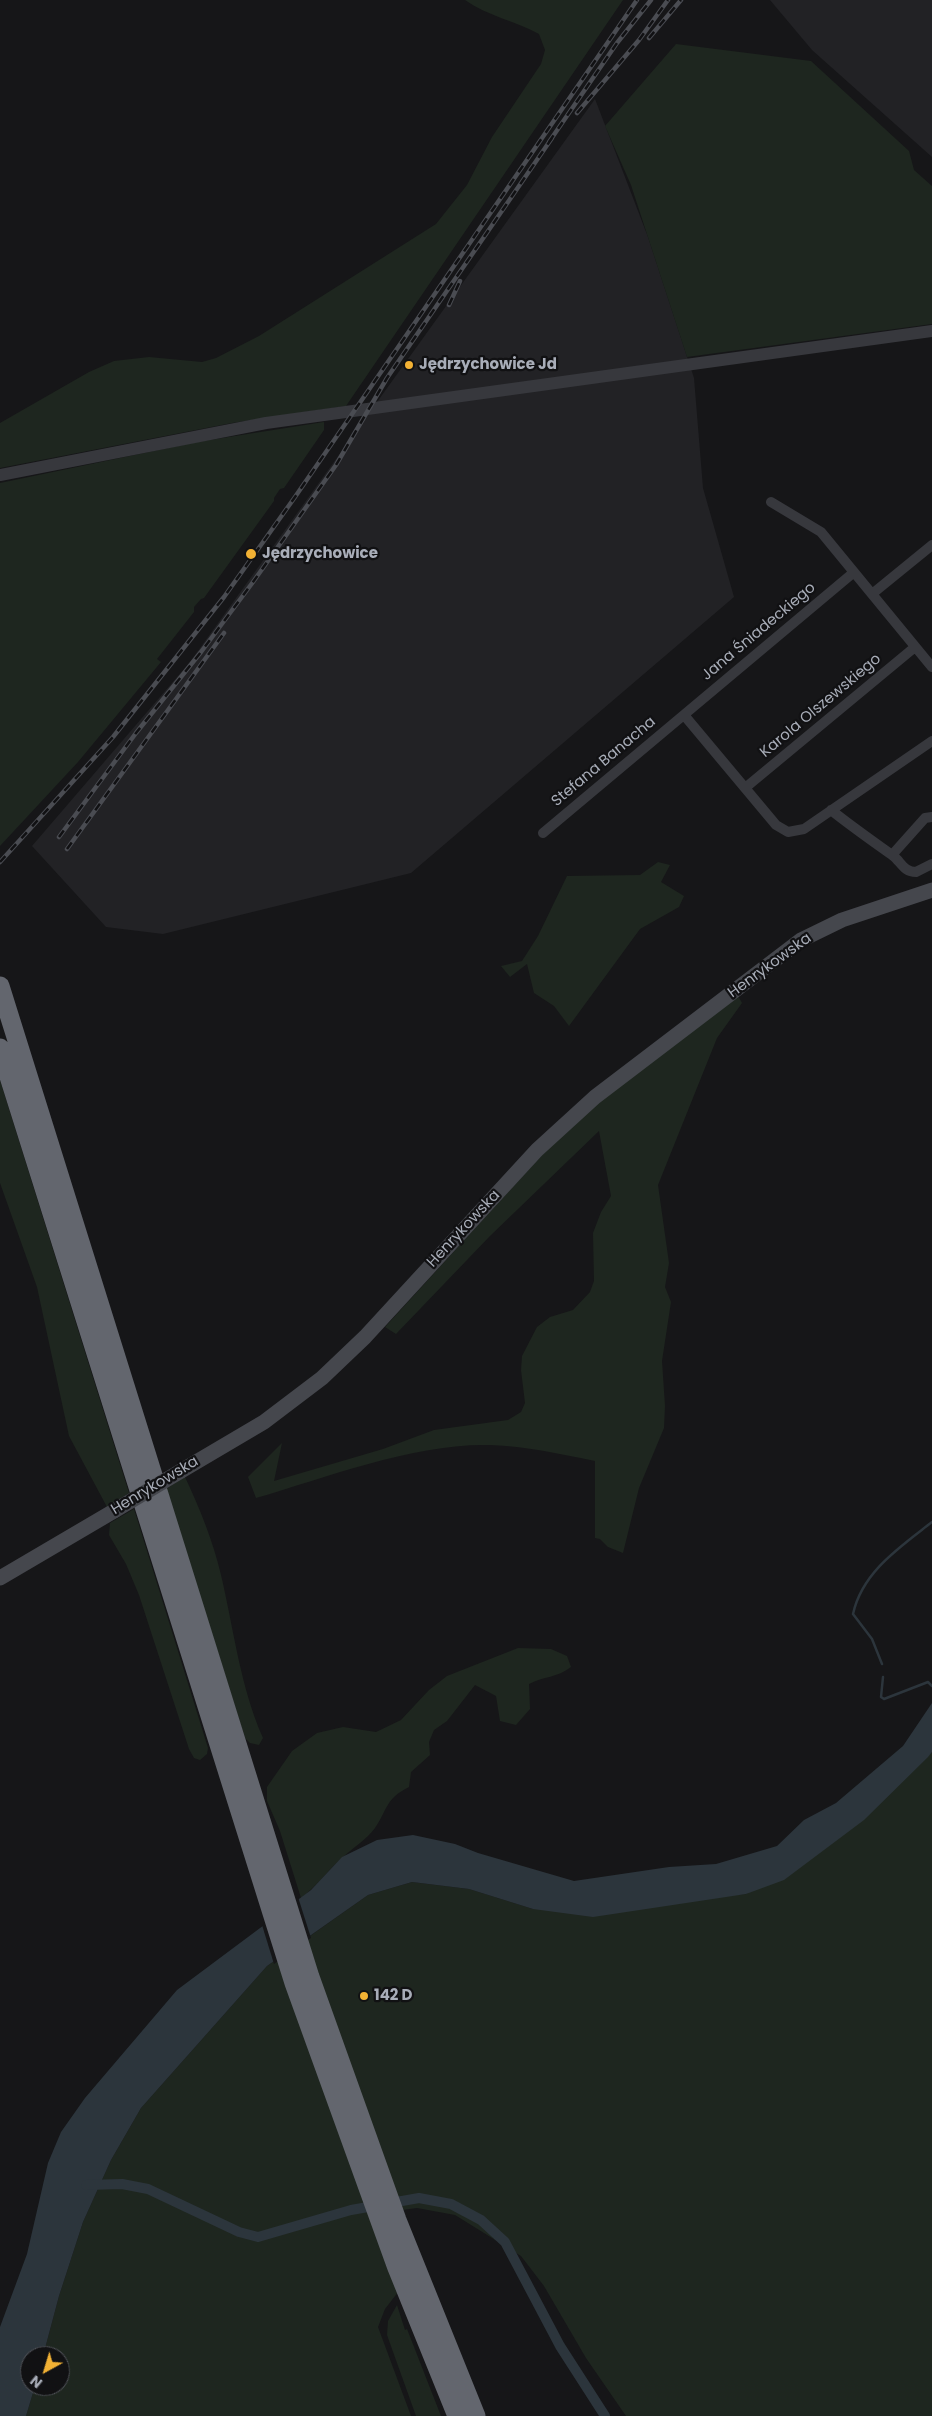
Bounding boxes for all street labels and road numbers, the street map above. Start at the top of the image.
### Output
street label: Jana Śniadeckiego [698,579,820,685]
street label: Karola Olszewskiego [757,650,885,762]
street label: Stefana Banacha [548,713,660,811]
street label: Henrykowska [725,930,815,1002]
street label: Henrykowska [424,1187,504,1271]
street label: Henrykowska [108,1453,202,1519]

